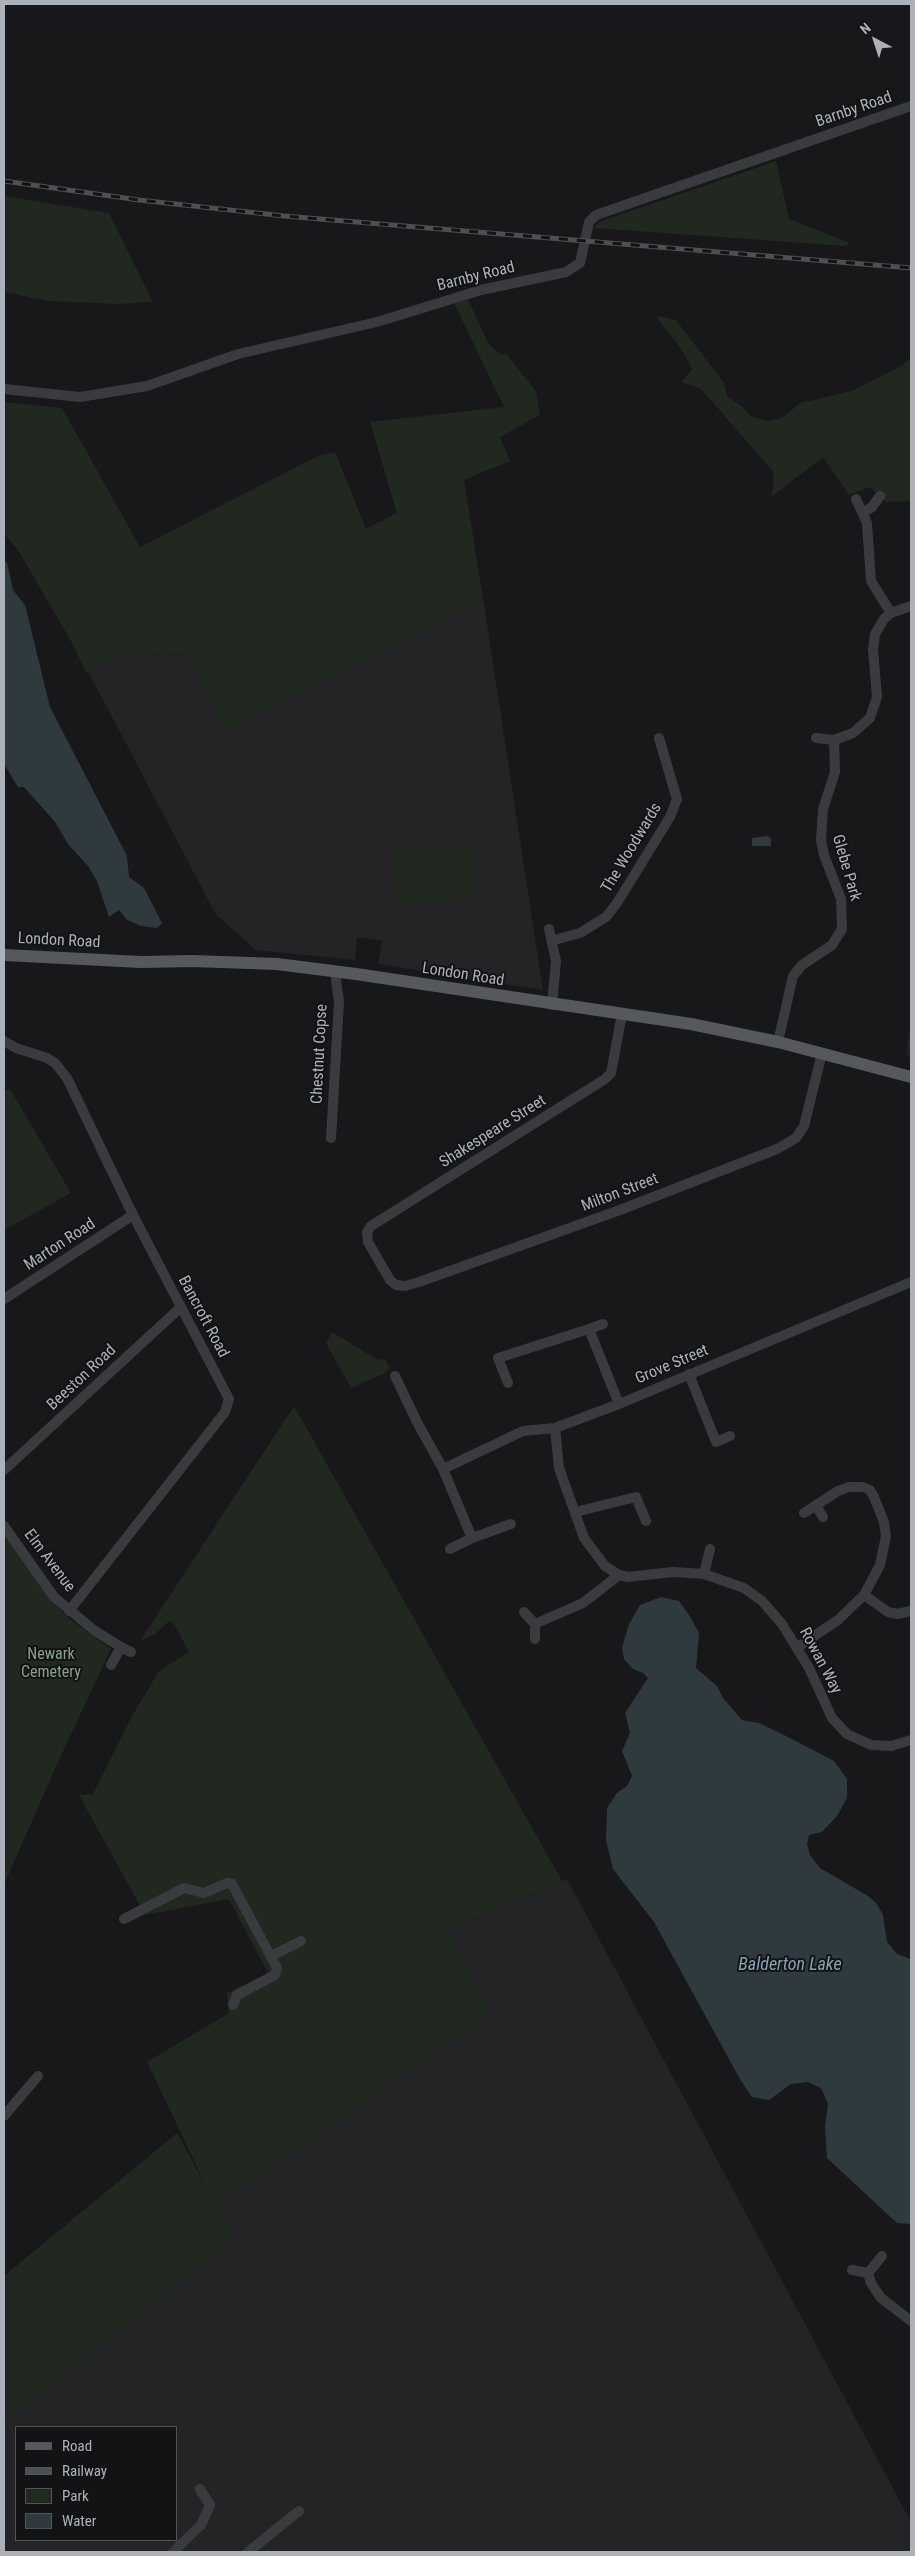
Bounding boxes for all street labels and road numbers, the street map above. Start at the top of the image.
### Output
street label: Barnby Road [813,88,895,132]
street label: Barnby Road [435,258,517,296]
street label: The Woodwards [598,800,666,896]
street label: Glebe Park [827,833,865,903]
street label: London Road [17,929,101,953]
street label: London Road [421,959,505,991]
street label: Chestnut Copse [308,1004,332,1104]
street label: Shakespeare Street [436,1092,550,1172]
street label: Milton Street [579,1170,661,1216]
street label: Marton Road [21,1215,99,1275]
street label: Bancroft Road [173,1273,233,1361]
street label: Beeston Road [44,1341,120,1415]
street label: Grove Street [633,1341,711,1389]
street label: Elm Avenue [19,1526,79,1596]
street label: Rowan Way [795,1625,845,1697]

